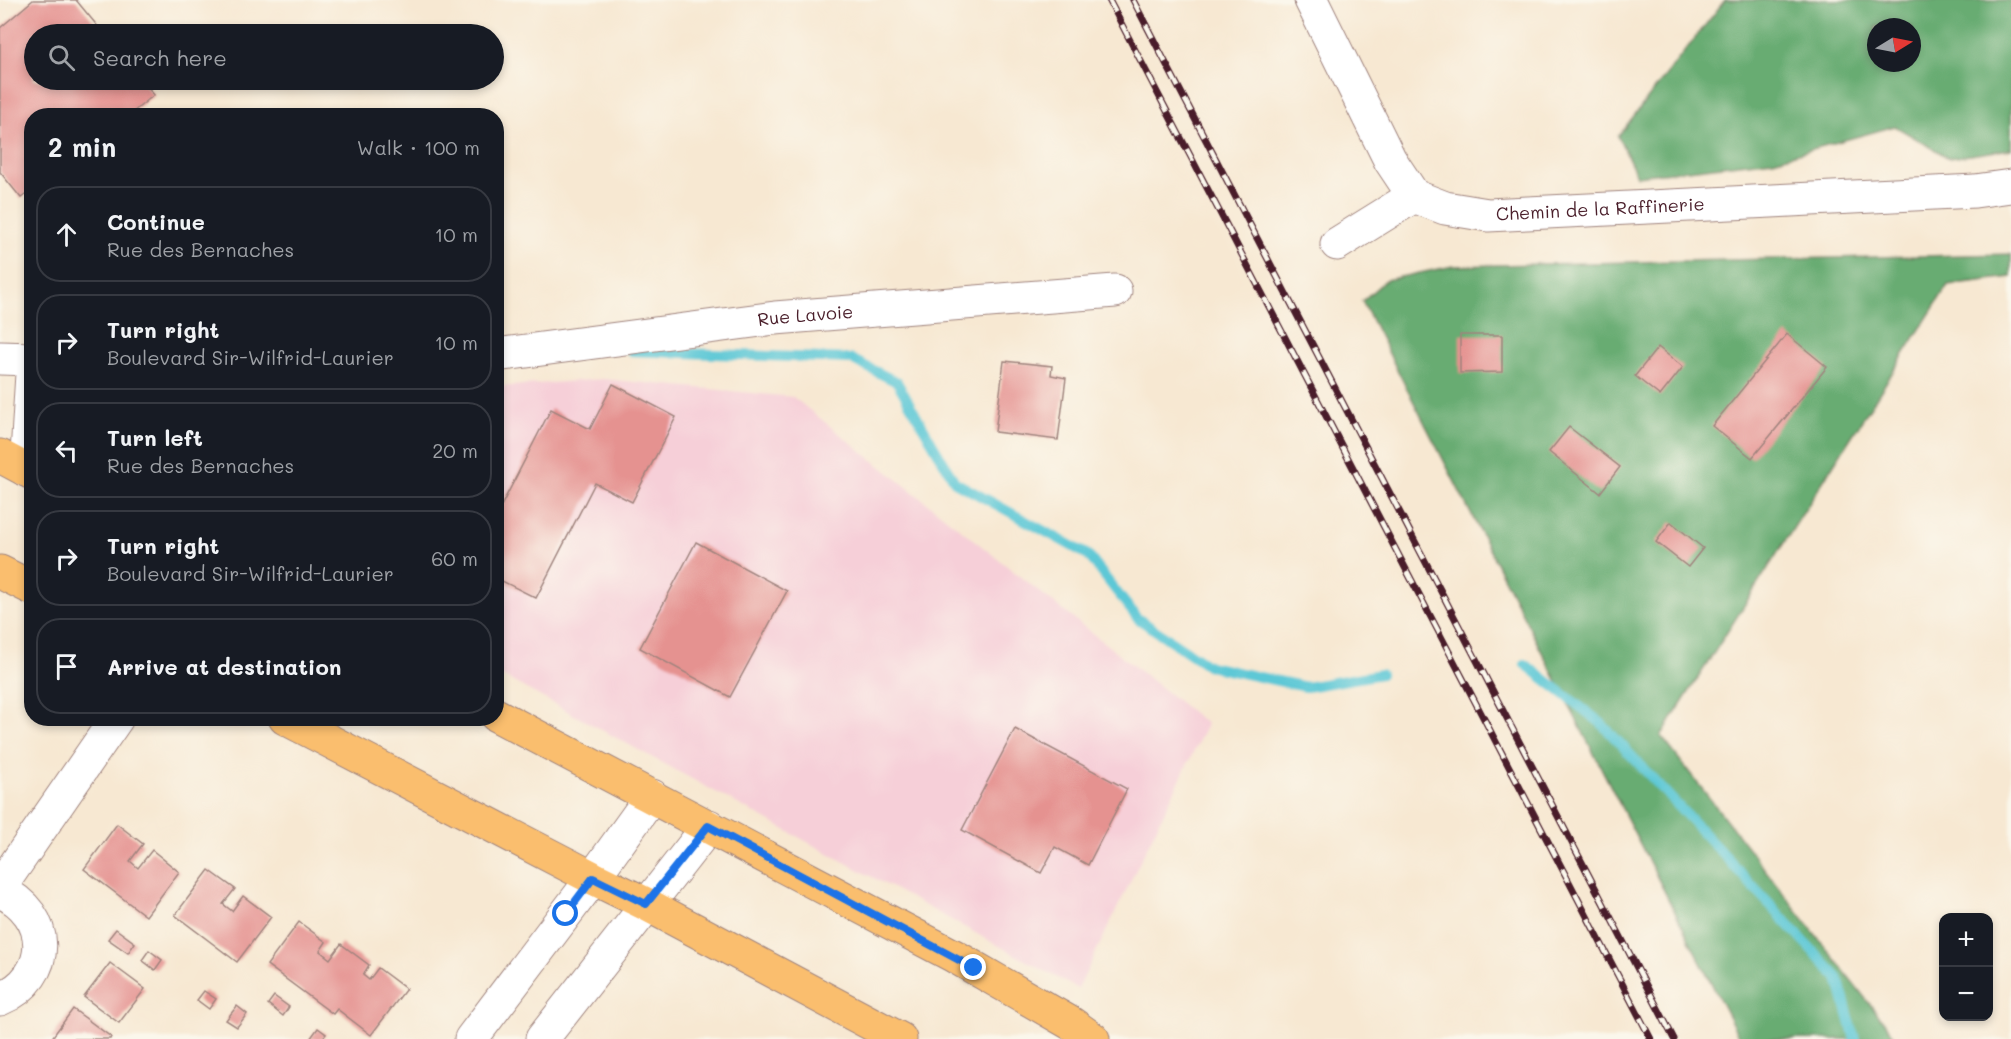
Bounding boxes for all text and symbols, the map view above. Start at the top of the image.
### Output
north arrow [1867,18,1921,72]
search box [24,24,504,90]
icon: search [45,41,78,74]
text: Search here [93,43,227,72]
text: 2 min [48,130,116,164]
text: Walk · 100 m [357,134,480,160]
street label: Chemin de la Raffinerie [1495,191,1705,226]
text: Continue [107,207,205,236]
icon: ahead [50,218,83,251]
text: 10 m [434,221,478,247]
text: Rue des Bernaches [107,236,294,262]
street label: Rue Lavoie [756,299,854,331]
text: Turn right [107,315,219,344]
icon: right [50,326,83,359]
text: 10 m [434,329,478,355]
text: Boulevard Sir-Wilfrid-Laurier [107,344,394,370]
text: Turn left [107,423,203,452]
icon: left [50,434,83,467]
text: 20 m [432,437,478,463]
text: Rue des Bernaches [107,452,294,478]
text: Turn right [107,531,219,560]
icon: right [50,542,83,575]
text: 60 m [431,545,478,571]
text: Boulevard Sir-Wilfrid-Laurier [107,560,394,586]
icon: arrive [50,650,83,683]
text: Arrive at destination [107,652,342,681]
route start [552,900,578,926]
map controls [1939,913,1993,1021]
button: + [1939,913,1993,967]
route end [960,954,986,980]
button: − [1939,967,1993,1021]

